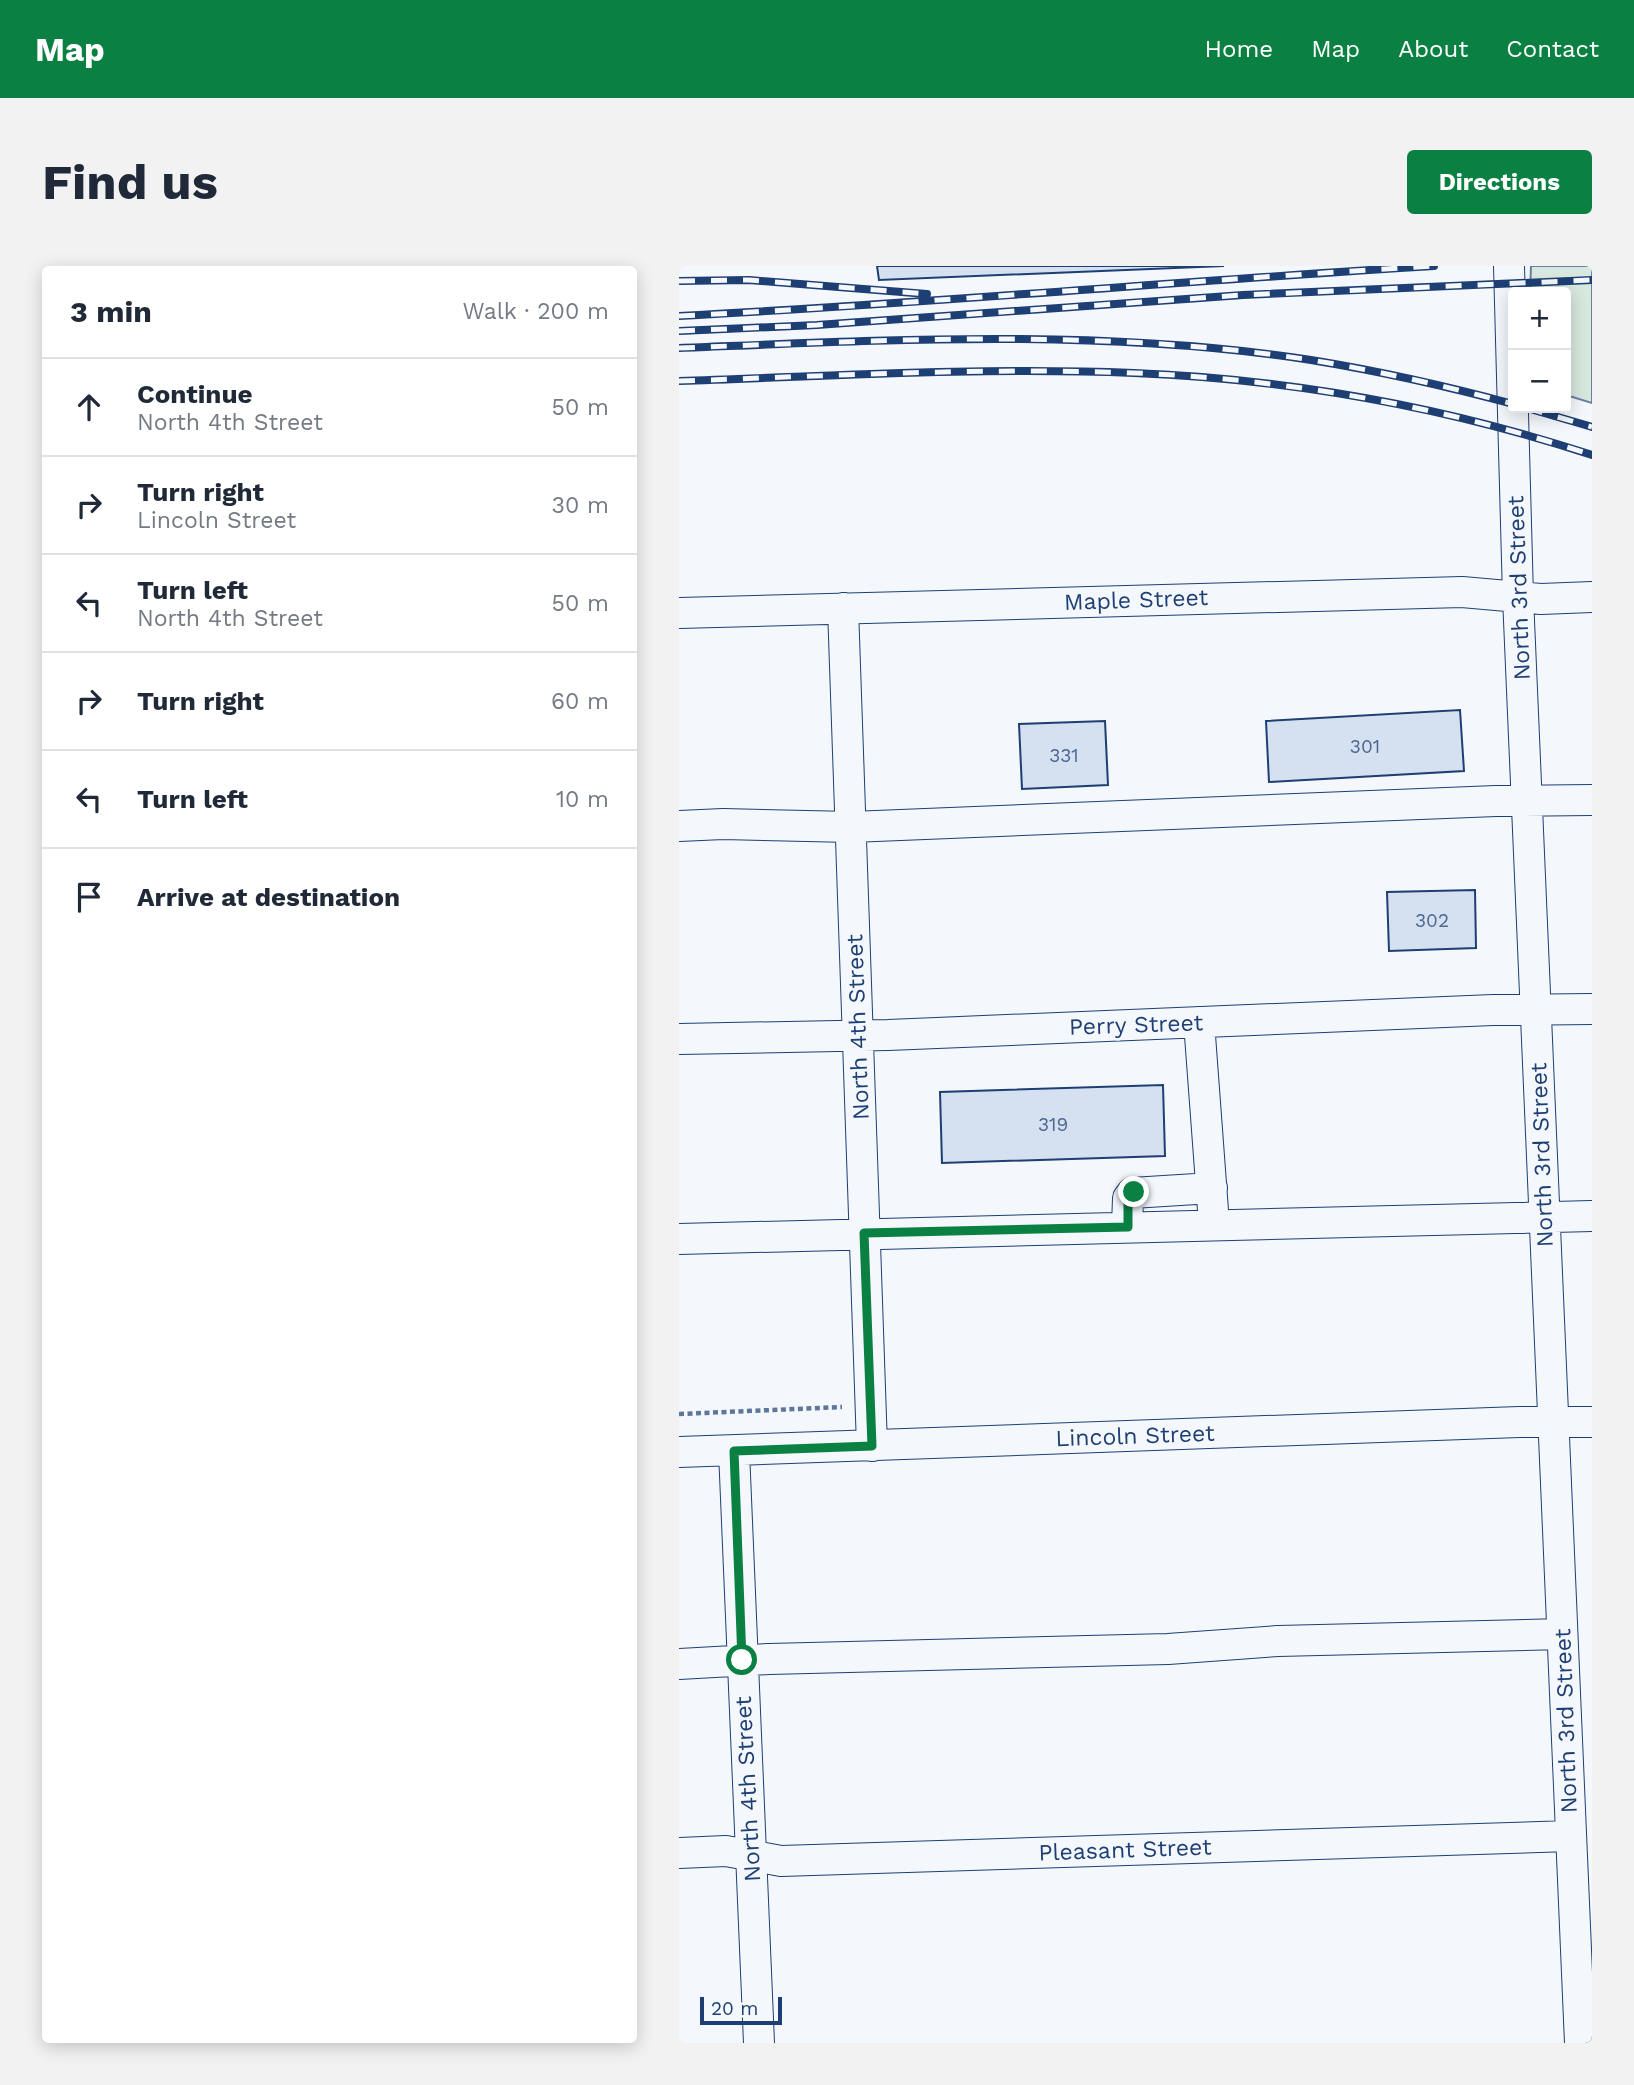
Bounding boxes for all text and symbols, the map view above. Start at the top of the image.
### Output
text: Map [35,30,105,69]
text: Home [1205,35,1273,63]
text: Map [1311,35,1360,63]
text: About [1398,35,1468,63]
text: Contact [1506,35,1599,63]
button: Directions [1407,150,1592,214]
text: Find us [42,153,218,211]
map controls [1508,287,1571,413]
button: + [1508,287,1571,350]
text: 3 min [70,294,152,329]
text: Walk · 200 m [463,298,609,325]
button: − [1508,350,1571,413]
text: Continue [137,379,253,409]
icon: ahead [70,388,108,426]
text: 50 m [552,394,609,421]
text: North 4th Street [137,409,323,436]
text: Turn right [137,477,264,507]
icon: right [70,486,108,524]
text: 30 m [552,492,609,519]
street label: North 3rd Street [1502,495,1536,681]
text: Lincoln Street [137,507,296,534]
text: Turn left [137,575,248,605]
icon: left [70,584,108,622]
street label: Maple Street [1063,584,1209,616]
text: 50 m [552,590,609,617]
text: North 4th Street [137,605,323,632]
icon: right [70,682,108,720]
text: Turn right [137,686,264,716]
text: 60 m [551,688,609,715]
house number: 301 [1350,735,1380,758]
house number: 331 [1049,744,1079,767]
icon: left [70,780,108,818]
text: Turn left [137,784,248,814]
text: 10 m [556,786,609,813]
icon: arrive [70,878,108,916]
text: Arrive at destination [137,882,400,912]
house number: 302 [1415,909,1449,932]
street label: North 4th Street [841,933,875,1120]
street label: Perry Street [1068,1009,1204,1041]
street label: North 3rd Street [1525,1062,1559,1248]
house number: 319 [1038,1113,1068,1136]
route end [1118,1176,1149,1207]
street label: Lincoln Street [1055,1420,1215,1452]
street label: North 3rd Street [1549,1628,1583,1814]
route start [726,1644,757,1675]
street label: North 4th Street [730,1695,766,1883]
street label: Pleasant Street [1038,1833,1212,1867]
scale bar [700,1994,782,2026]
text: 20 m [711,1997,758,2020]

